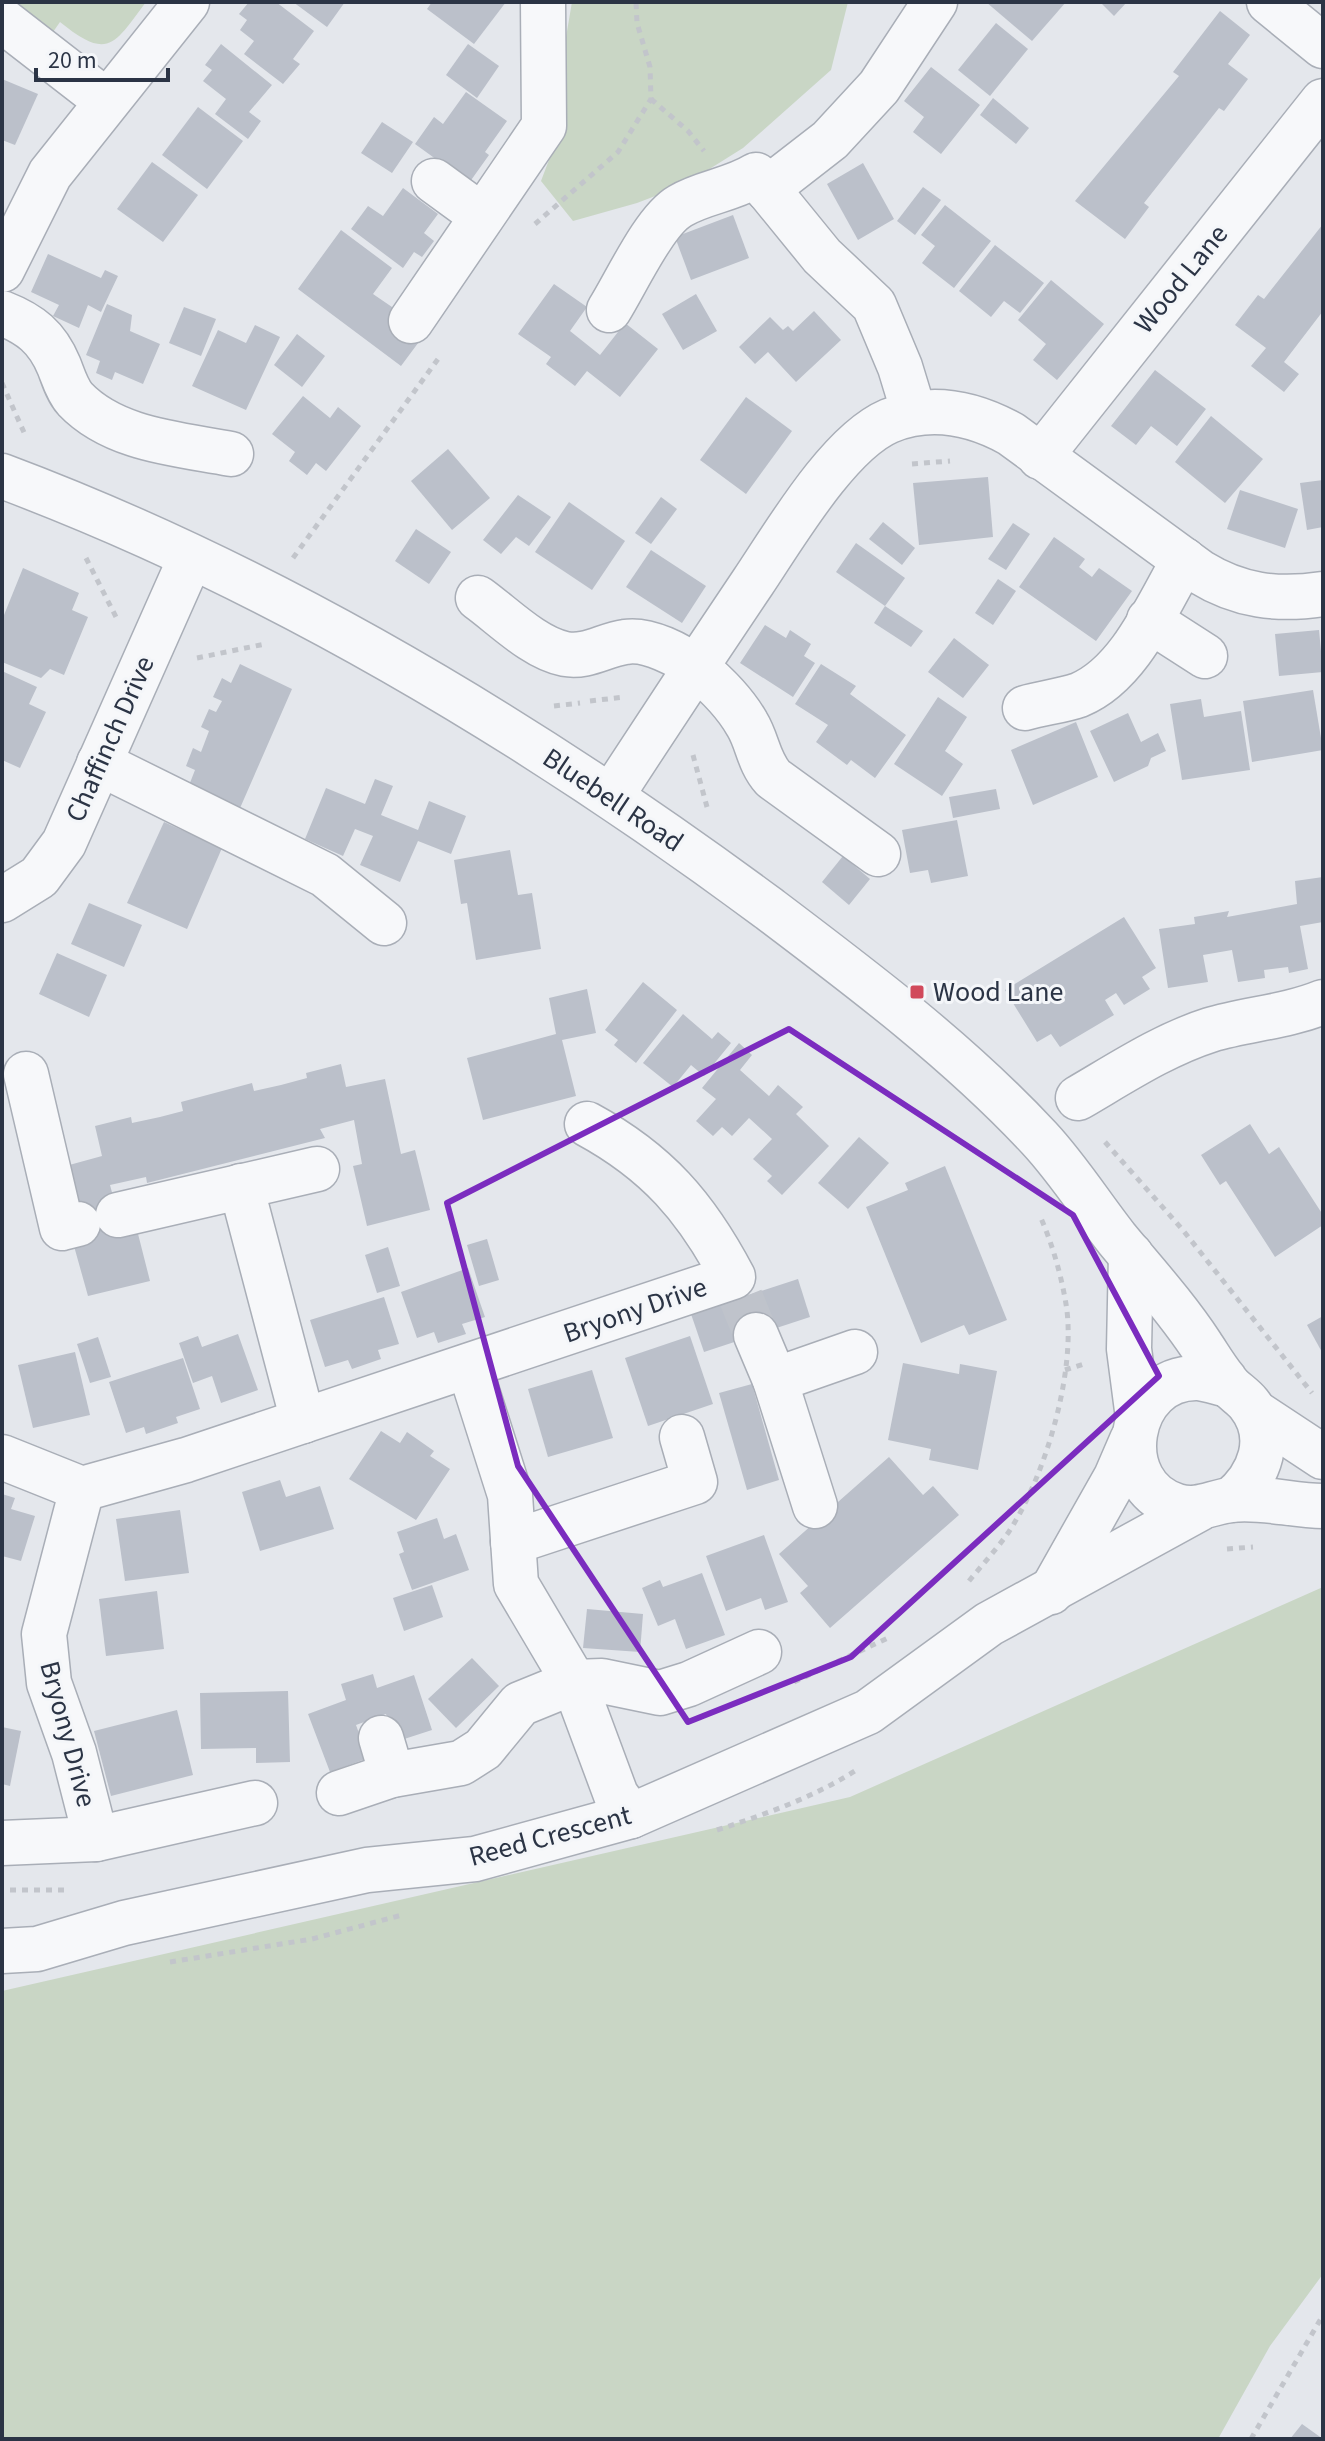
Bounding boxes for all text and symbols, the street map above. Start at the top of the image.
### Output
scale bar [36,32,168,82]
text: 20 m [48,43,97,78]
street label: Wood Lane [1124,216,1238,342]
street label: Chaffinch Drive [56,650,164,828]
street label: Bluebell Road [535,738,691,862]
place label: Wood Lane [933,972,1063,1012]
marker: Wood Lane [908,983,926,1001]
street label: Bryony Drive [558,1267,712,1353]
street label: Bryony Drive [29,1657,107,1811]
street label: Reed Crescent [464,1795,636,1877]

